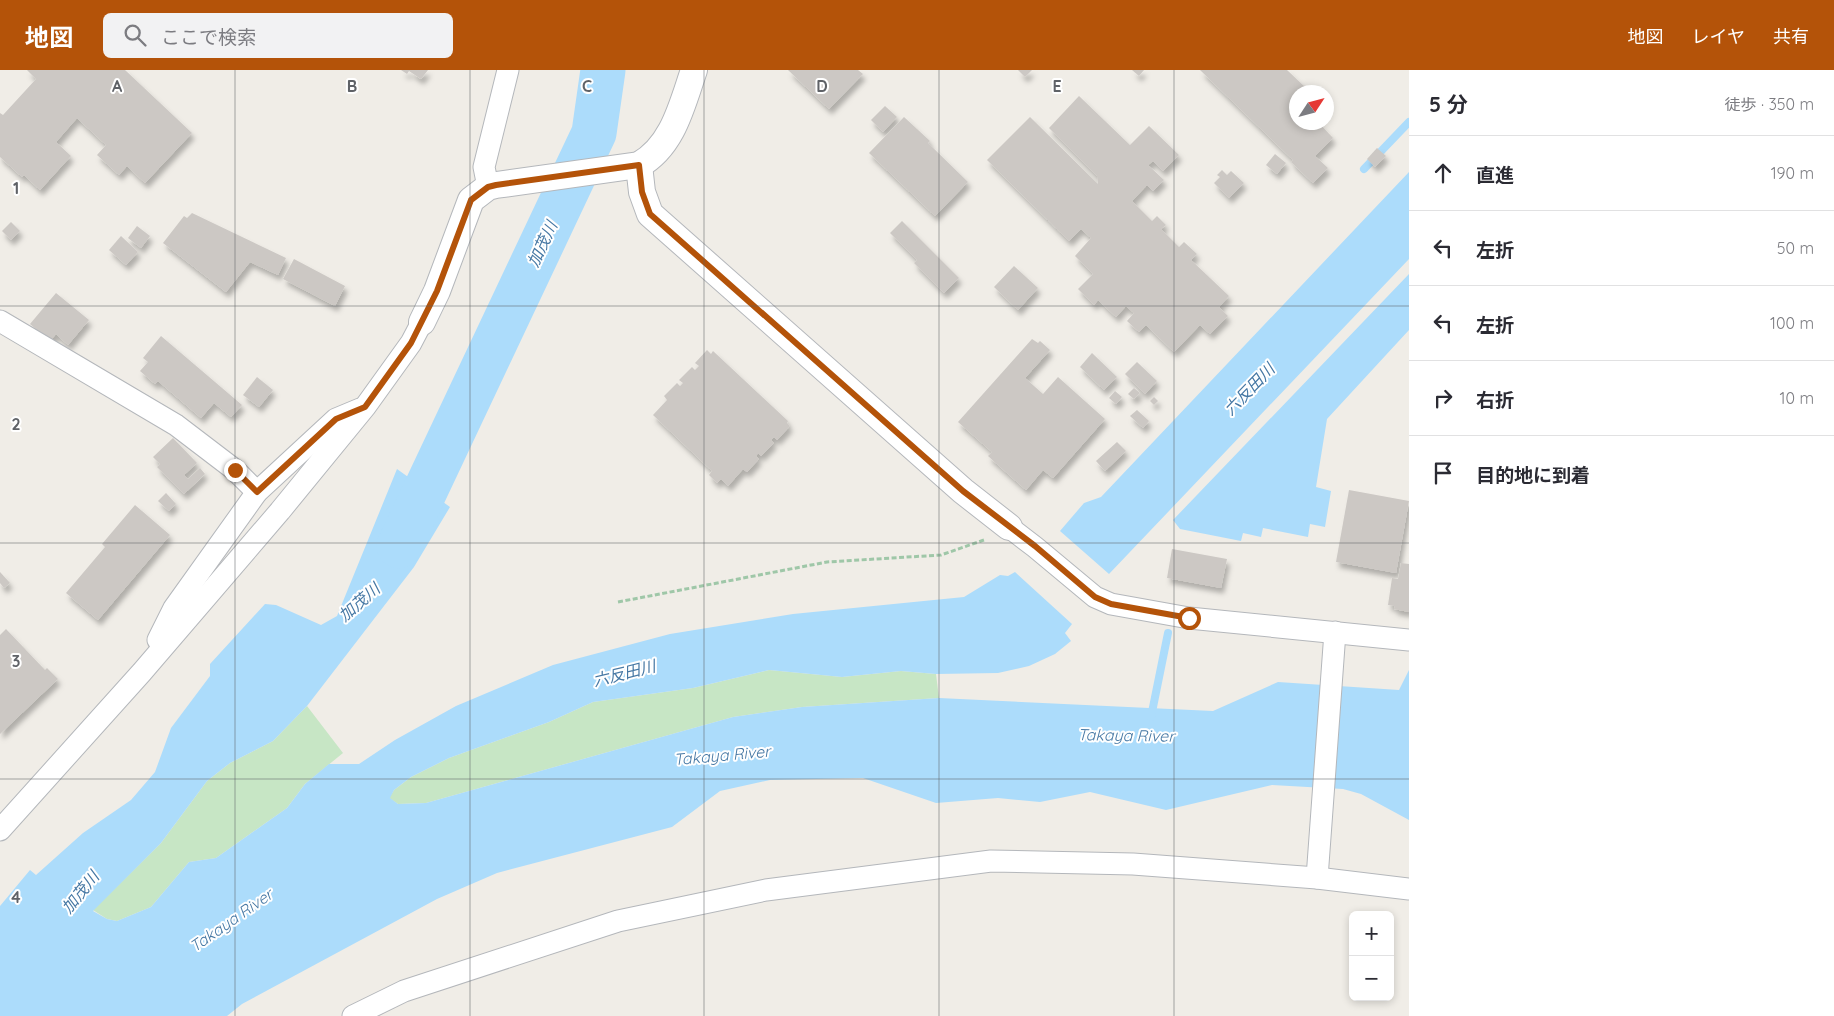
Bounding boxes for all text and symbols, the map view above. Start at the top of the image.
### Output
search box [103,13,453,58]
icon: search [121,21,149,49]
text: 地図 [25,22,73,52]
text: ここで検索 [161,25,256,49]
text: 地図 [1628,25,1664,48]
text: レイヤ [1692,25,1745,48]
text: 共有 [1773,25,1809,48]
text: A [112,76,123,96]
text: B [347,76,357,96]
text: C [582,76,592,96]
text: D [816,76,828,96]
text: E [1052,76,1062,96]
north arrow [1289,85,1334,130]
text: 5 分 [1429,91,1468,117]
text: 徒歩 · 350 m [1725,94,1814,114]
icon: ahead [1429,159,1457,187]
text: 直進 [1476,163,1514,187]
text: 190 m [1771,163,1814,183]
text: 1 [13,178,19,198]
water label: 加茂川 [523,216,562,270]
icon: left [1429,234,1457,262]
text: 左折 [1476,238,1514,262]
text: 50 m [1777,238,1814,258]
icon: left [1429,309,1457,337]
text: 左折 [1476,313,1514,337]
text: 100 m [1770,313,1814,333]
water label: 六反田川 [1220,358,1280,419]
icon: right [1429,384,1457,412]
text: 右折 [1476,388,1514,412]
text: 10 m [1780,388,1814,408]
text: 2 [11,414,21,434]
route end [224,459,247,482]
icon: arrive [1429,459,1457,487]
text: 目的地に到着 [1476,463,1590,487]
water label: 加茂川 [334,577,385,625]
route start [1178,607,1201,630]
text: 3 [12,651,20,671]
water label: 六反田川 [591,655,659,690]
water label: Takaya River [1077,724,1176,746]
water label: Takaya River [673,741,773,769]
water label: 加茂川 [57,866,104,917]
water label: Takaya River [186,883,278,956]
text: 4 [11,887,21,907]
map controls [1349,911,1394,1001]
button: + [1349,911,1394,956]
button: − [1349,956,1394,1001]

